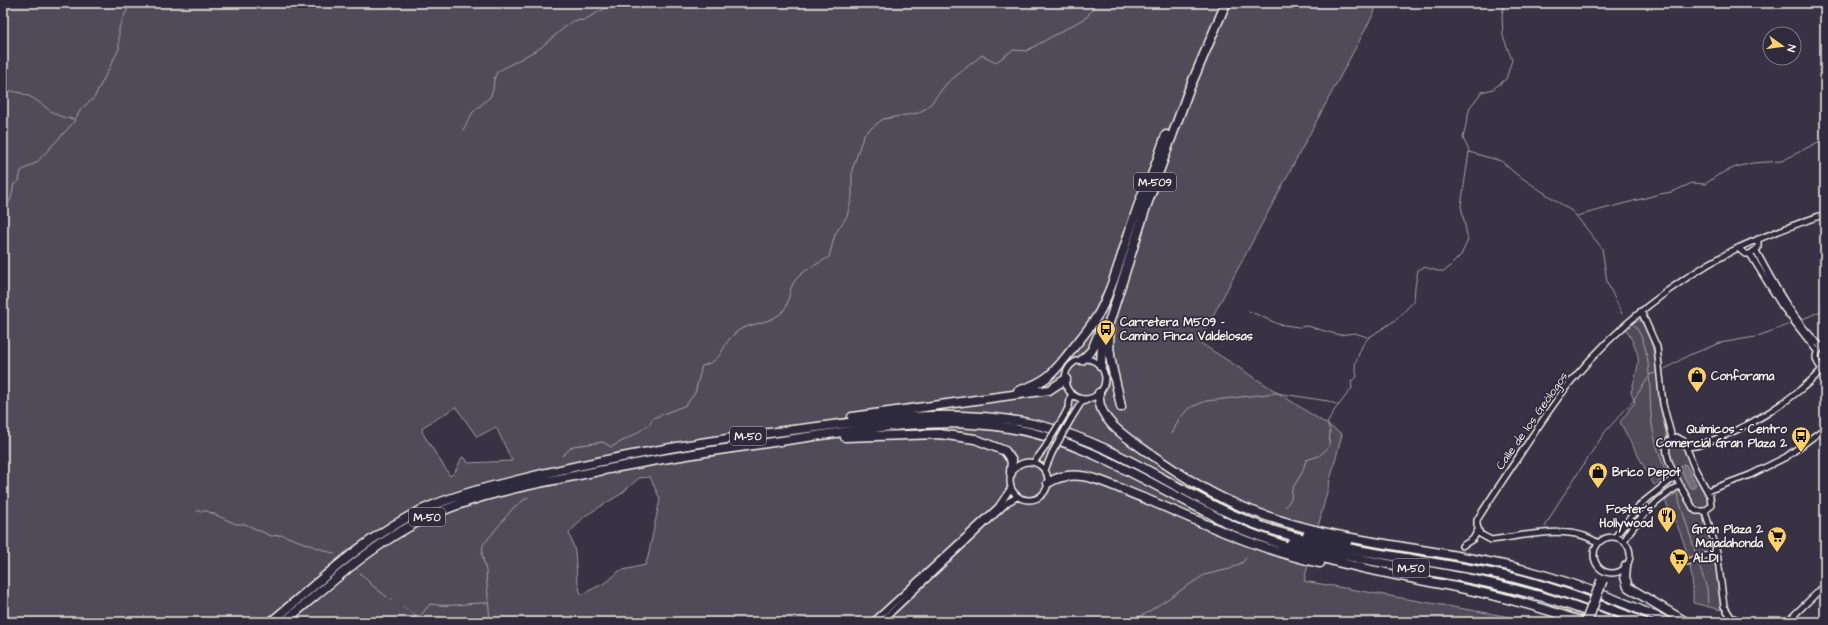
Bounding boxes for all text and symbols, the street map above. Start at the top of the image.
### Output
north arrow [1762,26,1802,66]
text: N [1783,43,1799,54]
road number: M-509 [1134,173,1176,191]
place label: Carretera M509 - Camino Finca Valdelosas [1120,314,1253,345]
bus stop icon: Carretera M509 - Camino Finca Valdelosas [1095,318,1117,346]
shop icon: Conforama [1686,365,1708,393]
place label: Conforama [1711,368,1775,385]
street label: Calle de los Geólogos [1492,369,1573,474]
place label: Químicos - Centro Comercial Gran Plaza 2 [1656,421,1787,452]
bus stop icon: Químicos - Centro Comercial Gran Plaza 2 [1790,425,1812,453]
road number: M-50 [730,427,766,445]
shop icon: Brico Depot [1587,461,1609,489]
place label: Brico Depot [1612,464,1681,482]
place label: Foster's Hollywood [1599,501,1654,533]
restaurant icon: Foster's Hollywood [1656,505,1678,533]
road number: M-50 [409,508,445,526]
place label: Gran Plaza 2 Majadahonda [1692,521,1764,553]
supermarket icon: Gran Plaza 2 Majadahonda [1766,525,1788,553]
supermarket icon: ALDI [1668,547,1690,575]
place label: ALDI [1693,550,1719,567]
road number: M-50 [1393,559,1429,577]

